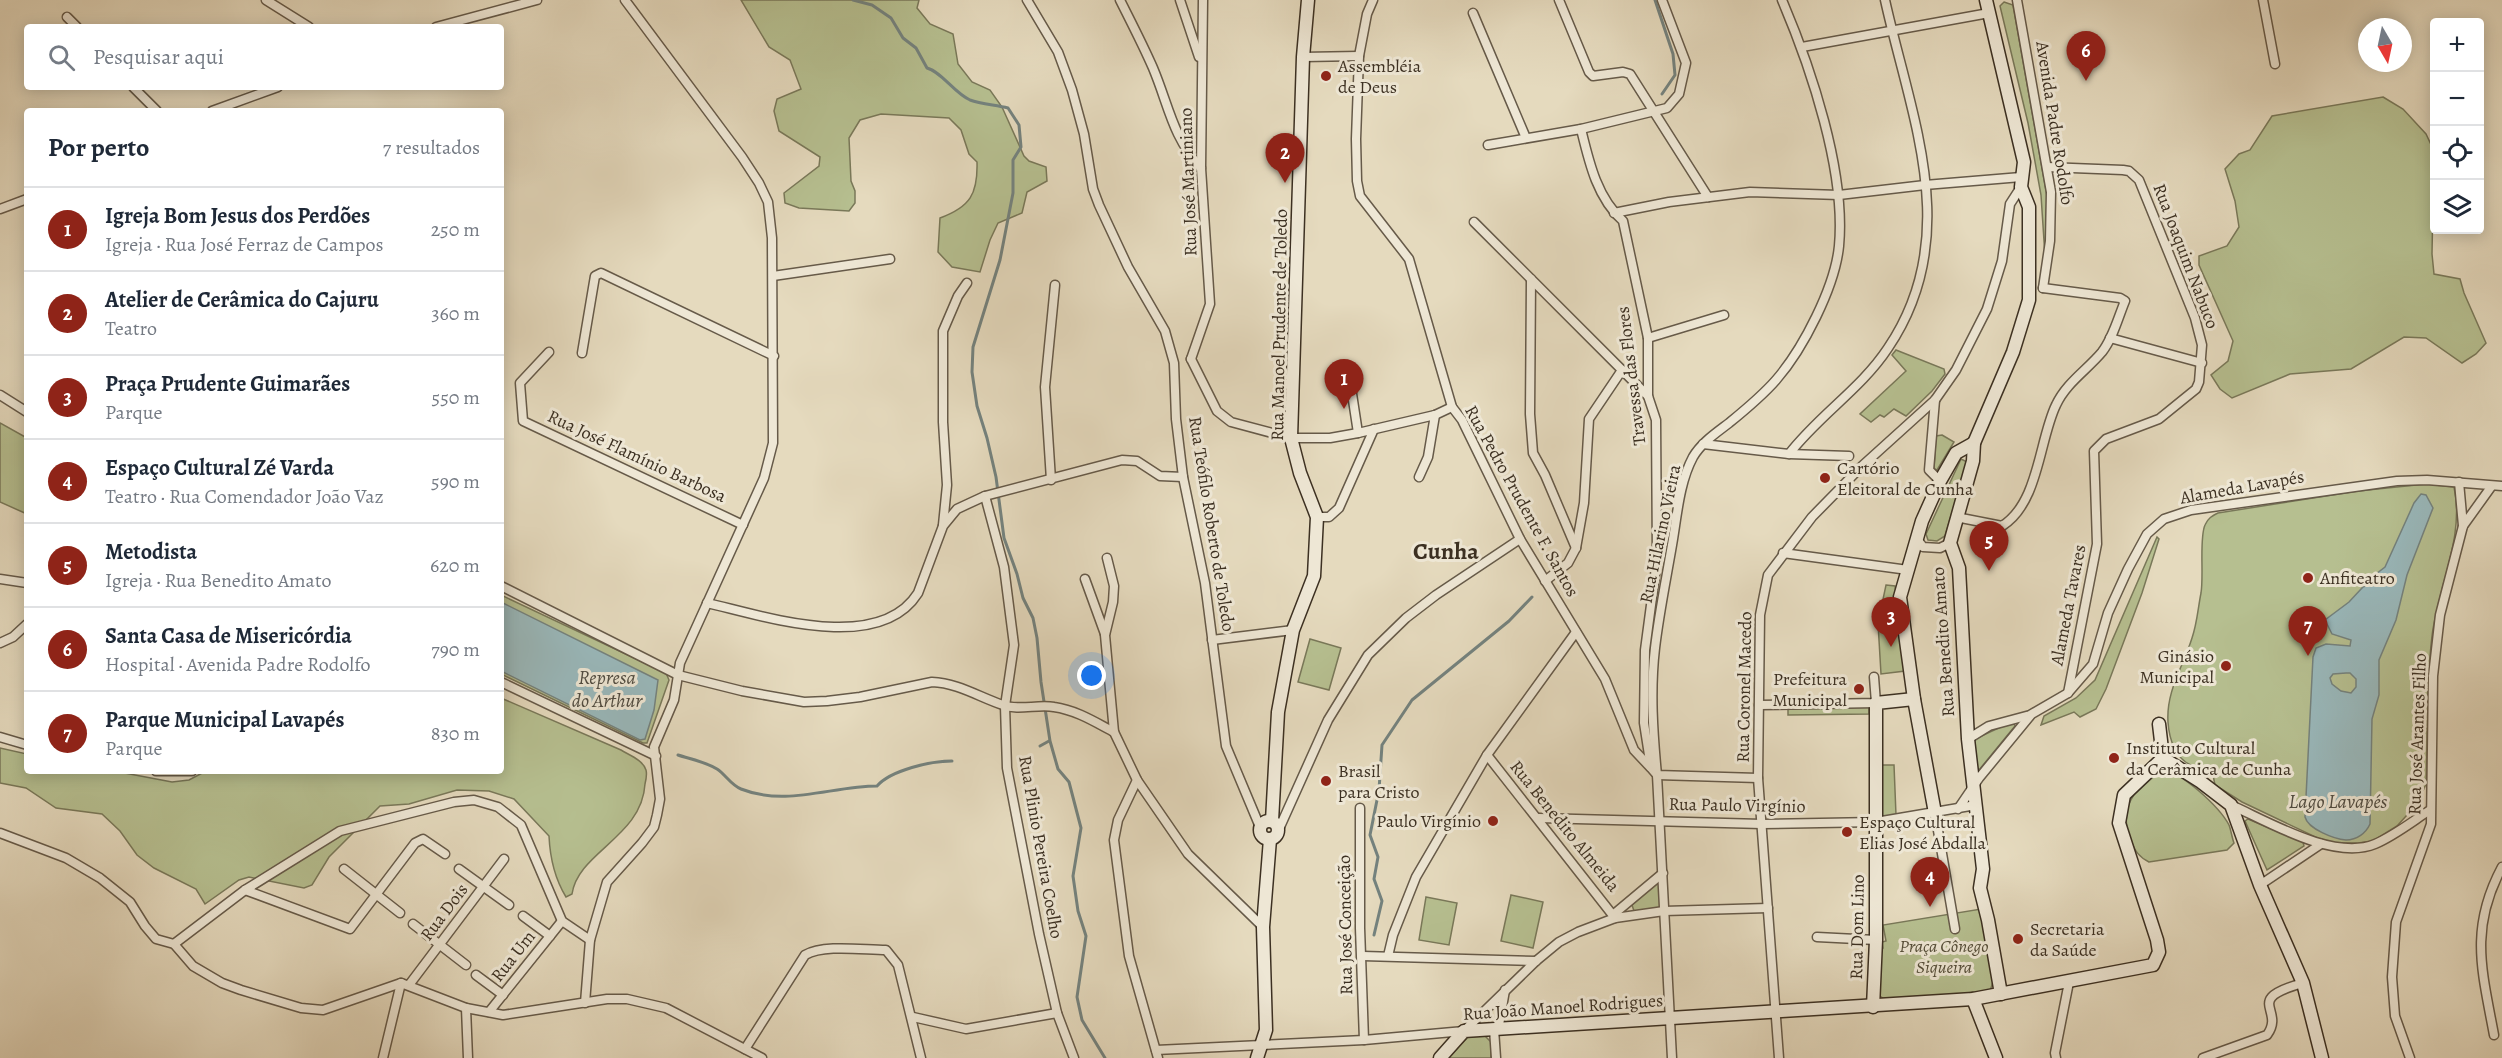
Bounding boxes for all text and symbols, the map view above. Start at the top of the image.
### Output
north arrow [2358,18,2412,72]
map controls [2430,18,2484,234]
button: + [2430,18,2484,72]
search box [24,24,504,90]
pin: 6 [2066,32,2106,81]
street label: Avenida Padre Rodolfo [2030,38,2080,207]
icon: search [45,41,78,74]
text: Pesquisar aqui [93,42,224,72]
place label: Assembléia de Deus [1337,54,1422,99]
marker: Assembléia de Deus [1319,69,1333,83]
button: − [2430,72,2484,126]
street label: Rua José Martiniano [1173,107,1203,257]
button: locate [2430,126,2484,180]
text: Por perto [48,130,149,165]
text: 7 resultados [383,134,480,161]
pin: 2 [1266,134,1304,183]
street label: Rua Joaquim Nabuco [2147,180,2225,332]
button: layers [2430,180,2484,234]
text: Igreja Bom Jesus dos Perdões [105,201,370,231]
street label: Rua Manoel Prudente de Toledo [1265,209,1293,441]
text: 1 [64,216,71,243]
text: 250 m [431,216,480,243]
text: Igreja · Rua José Ferraz de Campos [105,231,383,258]
text: Atelier de Cerâmica do Cajuru [105,285,379,315]
text: 2 [63,300,72,327]
text: 360 m [431,300,480,327]
street label: Travessa das Flores [1611,305,1651,447]
text: Teatro [105,315,157,342]
pin: 1 [1324,360,1364,409]
text: Praça Prudente Guimarães [105,369,350,399]
text: 3 [63,384,72,411]
text: 550 m [432,384,480,411]
text: Parque [105,399,163,426]
street label: Rua Pedro Prudente F. Santos [1459,401,1585,601]
street label: Rua José Flamínio Barbosa [544,404,731,508]
street label: Rua Teófilo Roberto de Toledo [1183,415,1241,633]
text: Espaço Cultural Zé Varda [105,453,334,483]
place label: Cartório Eleitoral de Cunha [1837,456,1974,501]
street label: Rua Hilarino Vieira [1634,462,1687,606]
street label: Alameda Lavapés [2177,464,2306,510]
text: 4 [63,468,72,495]
text: 590 m [431,468,480,495]
marker: Cartório Eleitoral de Cunha [1818,471,1832,485]
text: Teatro · Rua Comendador João Vaz [105,483,384,510]
pin: 5 [1970,522,2008,571]
district label: Cunha [1413,535,1479,567]
text: Metodista [105,537,197,567]
street label: Alameda Tavares [2044,542,2091,668]
text: 5 [63,552,72,579]
text: 620 m [430,552,480,579]
street label: Rua Benedito Amato [1926,566,1960,718]
place label: Anfiteatro [2319,566,2395,590]
text: Igreja · Rua Benedito Amato [105,567,332,594]
marker: Anfiteatro [2301,571,2315,585]
pin: 3 [1872,598,1910,647]
pin: 7 [2288,606,2328,656]
street label: Rua Coronel Macedo [1731,611,1757,763]
text: Santa Casa de Misericórdia [105,621,352,651]
text: 6 [63,636,72,663]
text: 790 m [431,636,480,663]
place label: Ginásio Municipal [2139,644,2215,689]
text: Hospital · Avenida Padre Rodolfo [105,651,370,678]
street label: Rua José Arantes Filho [2402,653,2432,815]
marker: Ginásio Municipal [2219,659,2233,673]
your location [1077,661,1106,690]
water label: Represa do Arthur [572,664,643,714]
place label: Prefeitura Municipal [1772,667,1848,712]
marker: Prefeitura Municipal [1852,682,1866,696]
text: Parque Municipal Lavapés [105,705,344,735]
text: 7 [63,720,72,747]
text: 830 m [431,720,480,747]
text: Parque [105,735,163,762]
place label: Instituto Cultural da Cerâmica de Cunha [2126,736,2292,781]
marker: Instituto Cultural da Cerâmica de Cunha [2107,751,2121,765]
street label: Rua Plinio Pereira Coelho [1013,754,1069,941]
street label: Rua Benedito Almeida [1504,755,1626,897]
place label: Brasil para Cristo [1338,759,1420,804]
marker: Brasil para Cristo [1319,774,1333,788]
water label: Lago Lavapés [2289,788,2388,815]
street label: Rua Paulo Virgínio [1668,792,1806,818]
place label: Paulo Virgínio [1376,809,1481,833]
place label: Espaço Cultural Elias José Abdalla [1859,810,1986,855]
marker: Paulo Virgínio [1486,814,1500,828]
marker: Espaço Cultural Elias José Abdalla [1840,825,1854,839]
street label: Rua José Conceição [1332,855,1358,995]
pin: 4 [1910,858,1950,907]
street label: Rua Dom Lino [1844,874,1870,980]
street label: Rua Dois [415,878,473,946]
place label: Secretaria da Saúde [2030,917,2105,962]
street label: Rua Um [485,925,541,987]
marker: Secretaria da Saúde [2011,932,2025,946]
park label: Praça Cônego Siqueira [1899,934,1989,979]
street label: Rua João Manoel Rodrigues [1462,988,1664,1026]

